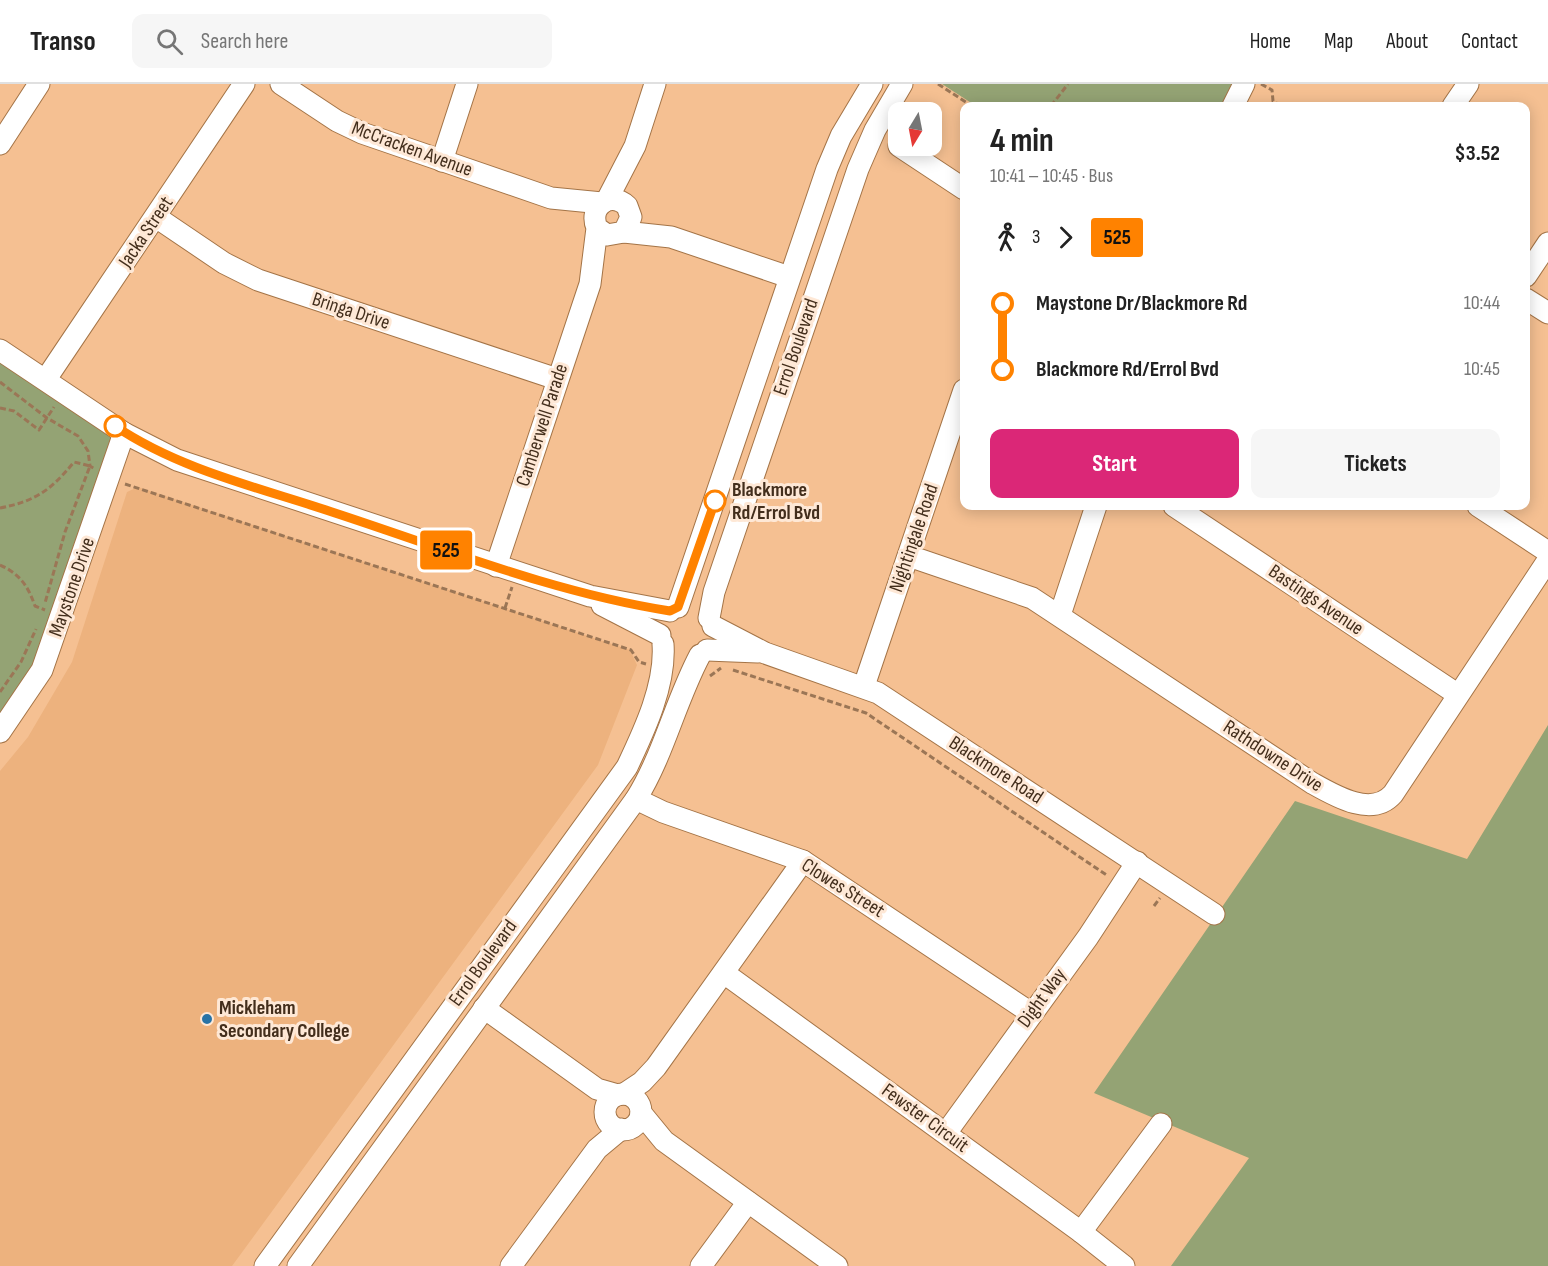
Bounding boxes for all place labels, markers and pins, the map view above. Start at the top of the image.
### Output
unlabelled marker [104,415,126,437]
place label: Blackmore Rd/Errol Bvd [732,478,820,525]
marker: Blackmore Rd/Errol Bvd [704,490,726,512]
place label: Mickleham Secondary College [219,996,350,1043]
marker: Mickleham Secondary College [200,1012,214,1026]

